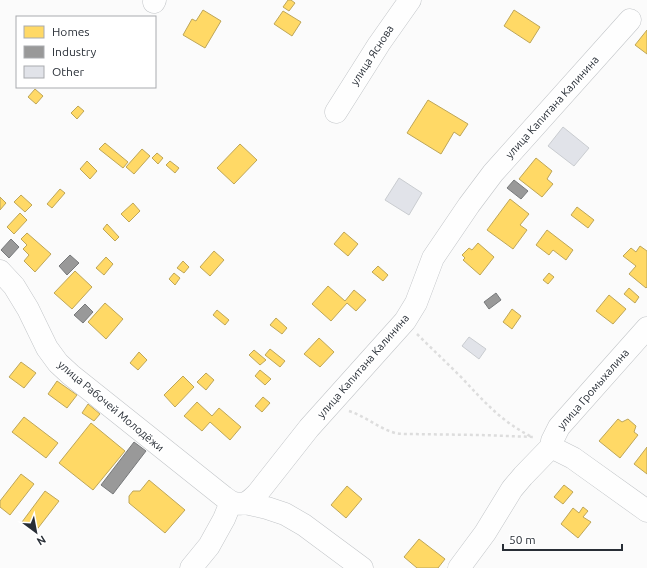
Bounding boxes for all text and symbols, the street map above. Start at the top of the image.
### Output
legend [16,16,156,88]
street label: улица Яснова [348,23,396,87]
text: Homes [52,25,90,38]
text: Industry [52,45,97,58]
street label: улица Капитана Калинина [503,53,601,161]
text: Other [52,65,85,78]
street label: улица Капитана Калинина [315,312,411,420]
street label: улица Громыхалина [555,346,631,432]
street label: улица Рабочей Молодёжи [56,358,166,454]
north arrow [16,512,56,552]
scale bar [503,526,622,552]
text: N [35,533,48,548]
text: 50 m [509,533,536,546]

